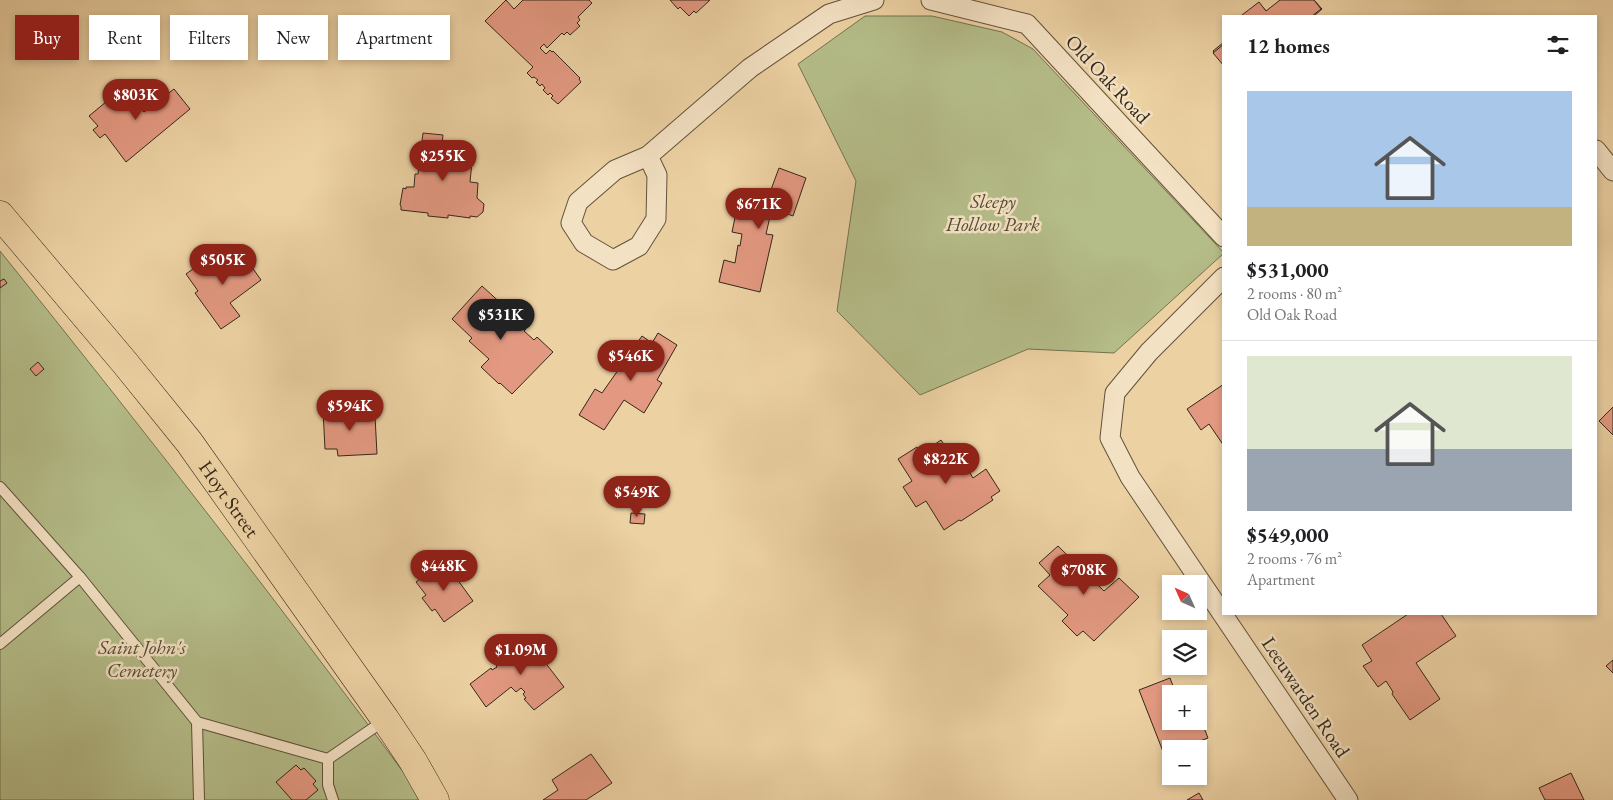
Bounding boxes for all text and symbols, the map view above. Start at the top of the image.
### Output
chip: Buy [15,15,79,60]
chip: Rent [89,15,160,60]
chip: Filters [170,15,248,60]
chip: New [258,15,328,60]
chip: Apartment [338,15,450,60]
street label: Old Oak Road [1060,29,1157,130]
icon: filters [1544,31,1572,59]
text: 12 homes [1247,32,1330,59]
pin: $803K [101,78,171,121]
text: $803K [114,84,158,105]
icon: home [1365,123,1455,213]
pin: $255K [408,140,478,182]
text: $255K [421,145,465,166]
pin: $671K [724,188,794,230]
park label: Sleepy Hollow Park [945,188,1040,237]
text: $671K [737,193,781,214]
pin: $505K [188,244,258,286]
text: $505K [201,249,245,270]
text: $531,000 [1247,256,1329,283]
text: 2 rooms · 80 m² [1247,283,1342,304]
pin: $531K [466,298,536,341]
text: $531K [479,304,523,325]
text: Old Oak Road [1247,304,1337,325]
pin: $546K [596,340,666,382]
text: $546K [609,345,653,366]
icon: home [1365,389,1455,479]
pin: $594K [315,390,385,432]
text: $594K [328,395,372,416]
pin: $822K [911,442,981,485]
text: $822K [924,448,968,469]
street label: Hoyt Street [193,455,266,543]
pin: $549K [602,476,672,518]
text: $549K [615,481,659,502]
text: $549,000 [1247,521,1329,548]
text: 2 rooms · 76 m² [1247,548,1342,569]
pin: $448K [409,550,479,592]
pin: $708K [1049,554,1119,596]
text: $448K [422,555,466,576]
text: $708K [1062,559,1106,580]
text: Apartment [1247,569,1315,590]
north arrow [1162,575,1208,620]
map controls [1162,575,1207,785]
button: layers [1162,630,1207,675]
street label: Leeuwarden Road [1256,632,1356,763]
park label: Saint John's Cemetery [97,634,186,683]
pin: $1.09M [480,634,562,676]
text: $1.09M [495,639,547,660]
button: + [1162,685,1207,730]
button: − [1162,740,1207,785]

